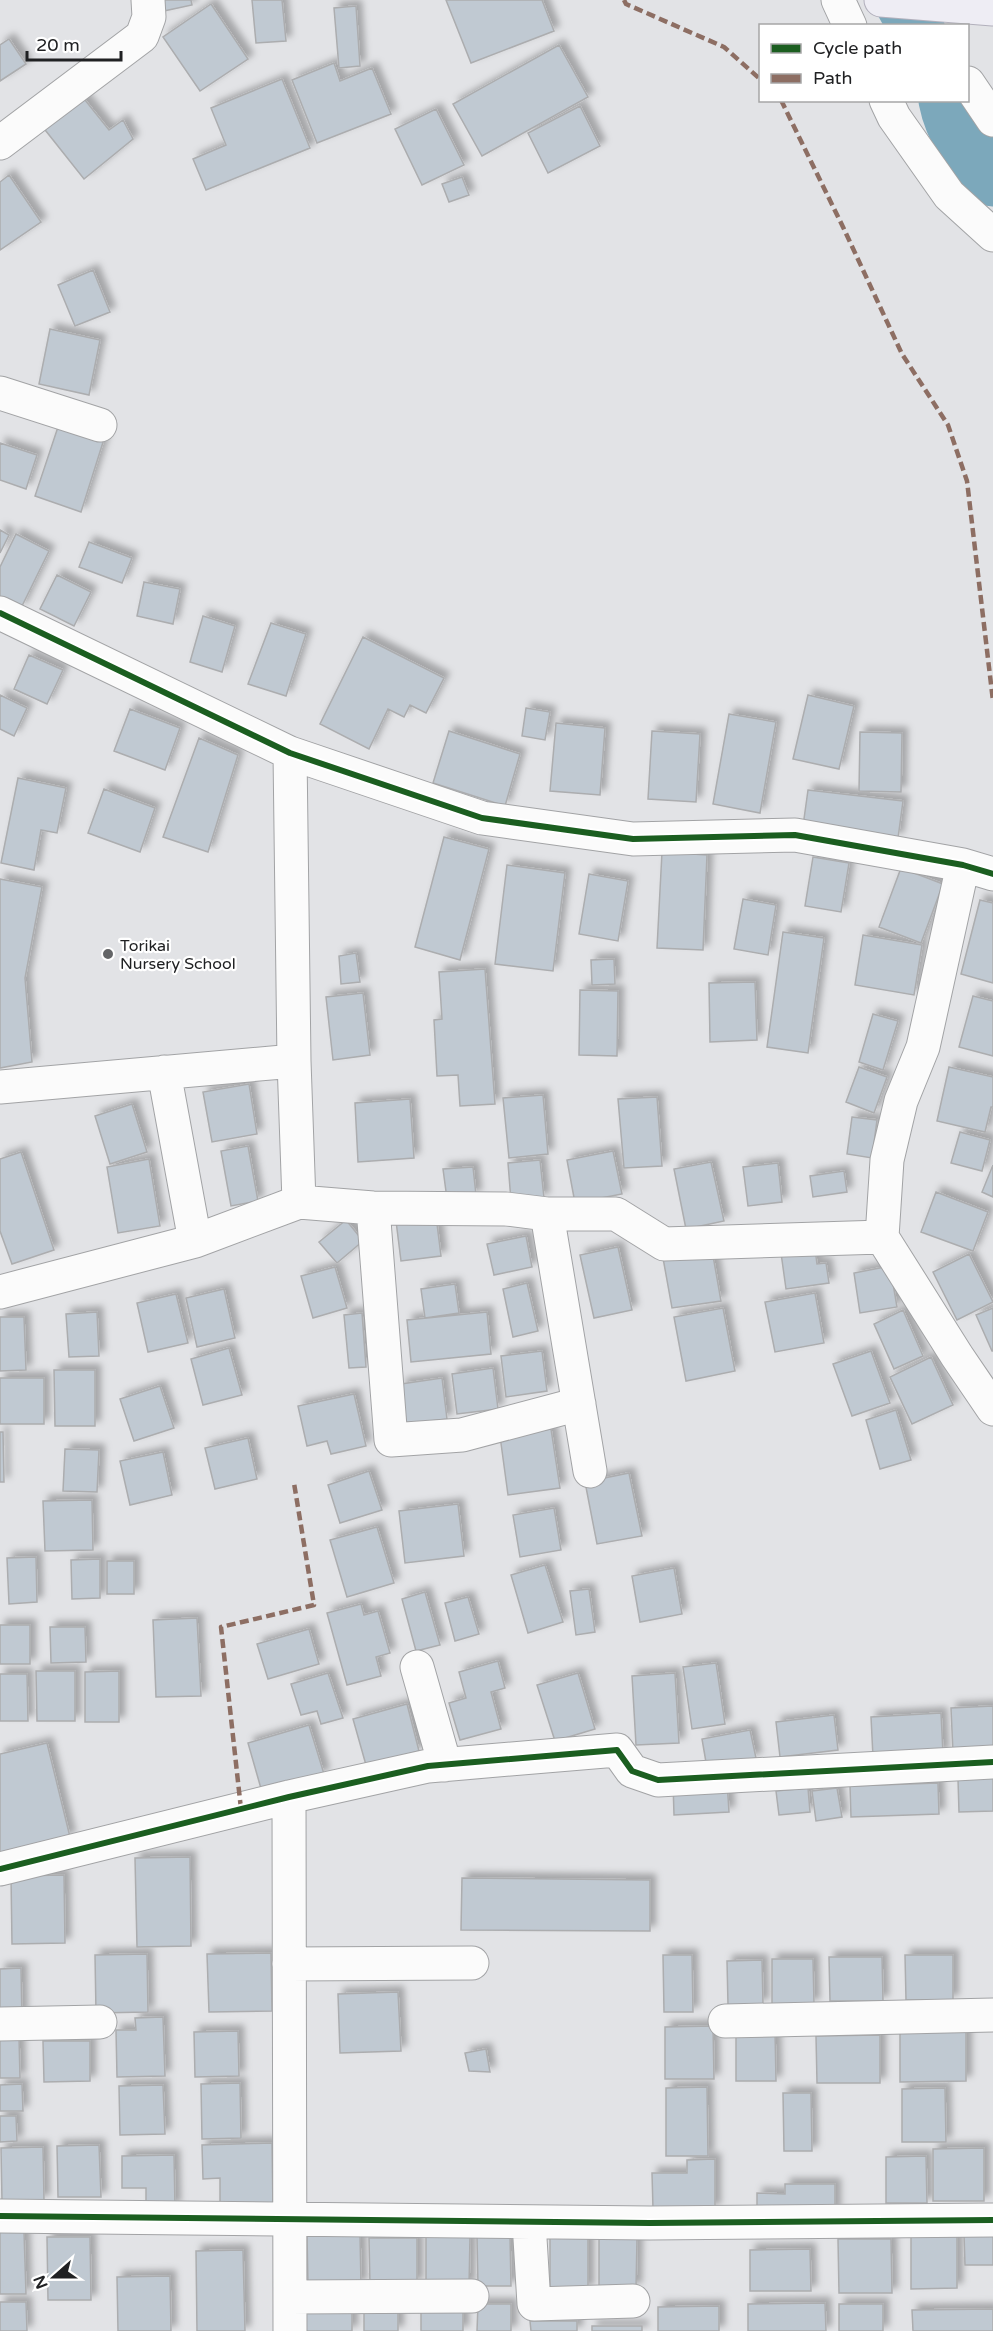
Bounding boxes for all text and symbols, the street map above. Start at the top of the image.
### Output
scale bar [27,24,122,62]
legend [759,24,969,102]
text: 20 m [36,34,80,56]
text: Cycle path [813,37,902,59]
text: Path [813,67,852,89]
place label: Torikai Nursery School [120,936,236,974]
marker: Torikai Nursery School [101,947,115,961]
north arrow [24,2247,84,2307]
text: N [29,2272,53,2292]

